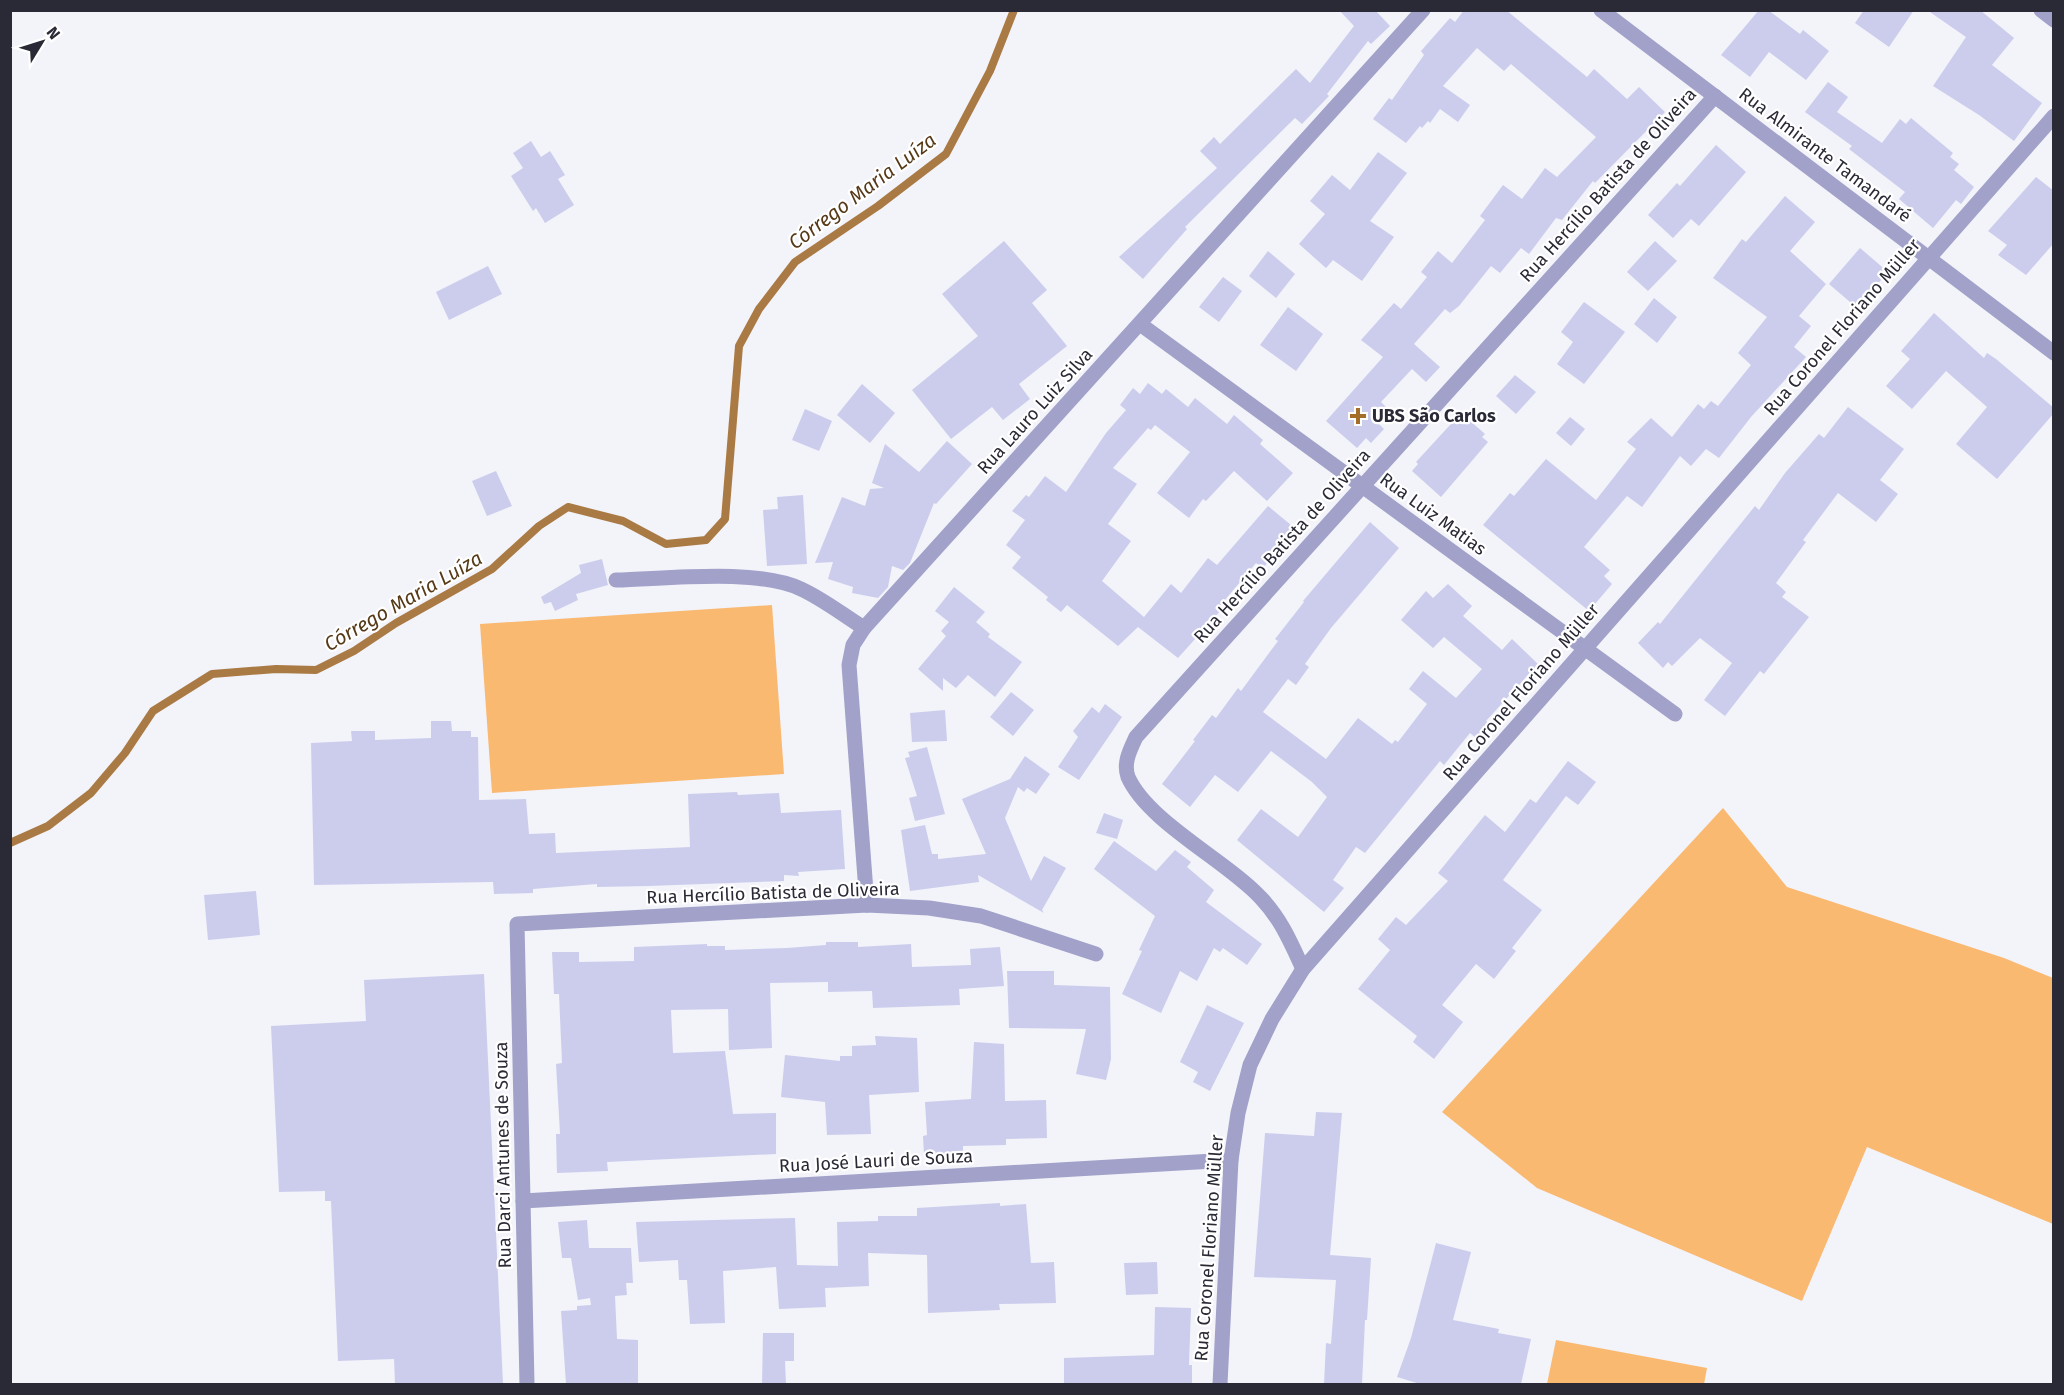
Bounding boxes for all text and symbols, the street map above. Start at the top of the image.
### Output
north arrow [12,12,72,72]
text: N [43,23,64,43]
street label: Rua Hercílio Batista de Oliveira [1515,83,1701,287]
street label: Rua Almirante Tamandaré [1734,83,1916,227]
water label: Córrego Maria Luíza [783,128,941,254]
street label: Rua Coronel Floriano Müller [1759,234,1925,420]
street label: Rua Lauro Luiz Silva [973,343,1097,479]
place label: UBS São Carlos [1372,405,1496,427]
marker: UBS São Carlos [1349,407,1367,425]
street label: Rua Hercílio Batista de Oliveira [1189,444,1375,648]
street label: Rua Luiz Matias [1375,468,1491,560]
water label: Córrego Maria Luíza [320,546,486,656]
street label: Rua Coronel Floriano Müller [1438,599,1604,785]
street label: Rua Hercílio Batista de Oliveira [646,878,900,908]
street label: Rua Darci Antunes de Souza [490,1041,516,1269]
street label: Rua Coronel Floriano Müller [1190,1134,1228,1362]
street label: Rua José Lauri de Souza [778,1145,974,1177]

